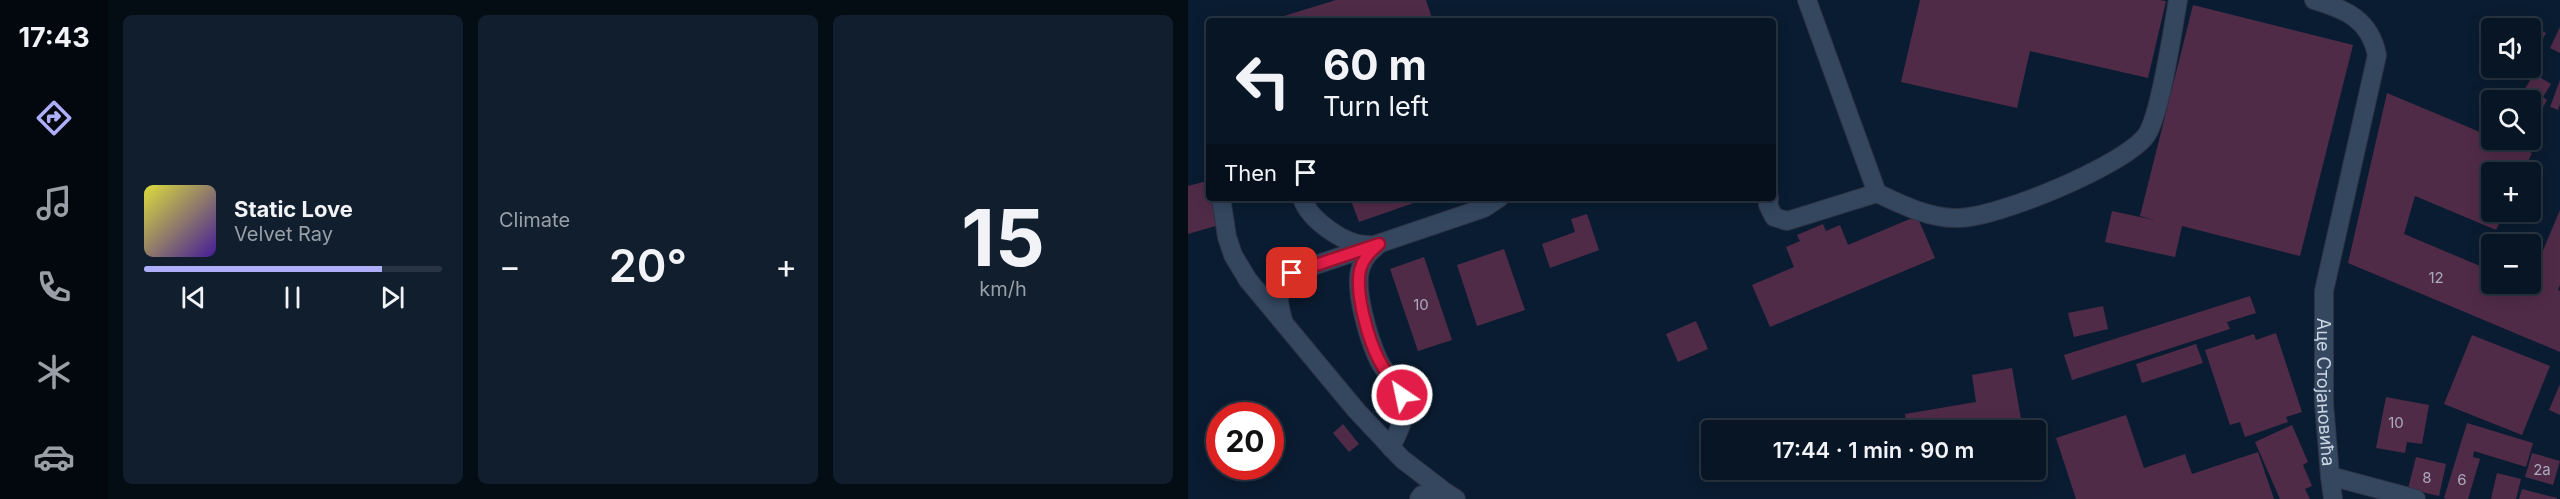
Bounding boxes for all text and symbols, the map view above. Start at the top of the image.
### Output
map controls [2481,18,2541,294]
button: sound [2481,18,2541,78]
text: 17:43 [18,21,90,54]
text: 60 m [1323,39,1427,90]
icon: left [1224,42,1302,120]
text: Turn left [1323,90,1429,123]
button: search [2481,90,2541,150]
icon: directions [33,97,75,139]
icon: arrive [1289,156,1322,189]
text: Then [1224,160,1277,186]
button: + [2481,162,2541,222]
icon: music [33,182,75,224]
text: 15 [961,190,1045,285]
text: Static Love [234,196,353,222]
text: Climate [499,208,570,232]
text: Velvet Ray [234,222,333,246]
button: − [2481,234,2541,294]
text: 20° [609,238,687,293]
text: − [499,246,521,286]
text: + [775,246,797,286]
pin [1266,247,1317,298]
icon: arrive [1275,256,1308,289]
icon: phone [33,266,75,308]
house number: 12 [2428,268,2444,287]
text: km/h [979,277,1027,301]
icon: previous [177,281,210,314]
icon: pause [276,281,309,314]
icon: next [376,281,409,314]
house number: 10 [1413,295,1429,314]
street label: Аце Стојановића [2314,318,2340,467]
icon: climate [33,351,75,393]
position arrow [1370,363,1434,427]
speed limit sign: 20 [1206,402,1284,480]
house number: 10 [2388,413,2404,432]
icon: car [33,436,75,478]
text: 17:44 · 1 min · 90 m [1773,437,1974,463]
house number: 2a [2533,460,2551,479]
house number: 8 [2422,468,2432,487]
house number: 6 [2457,470,2467,489]

